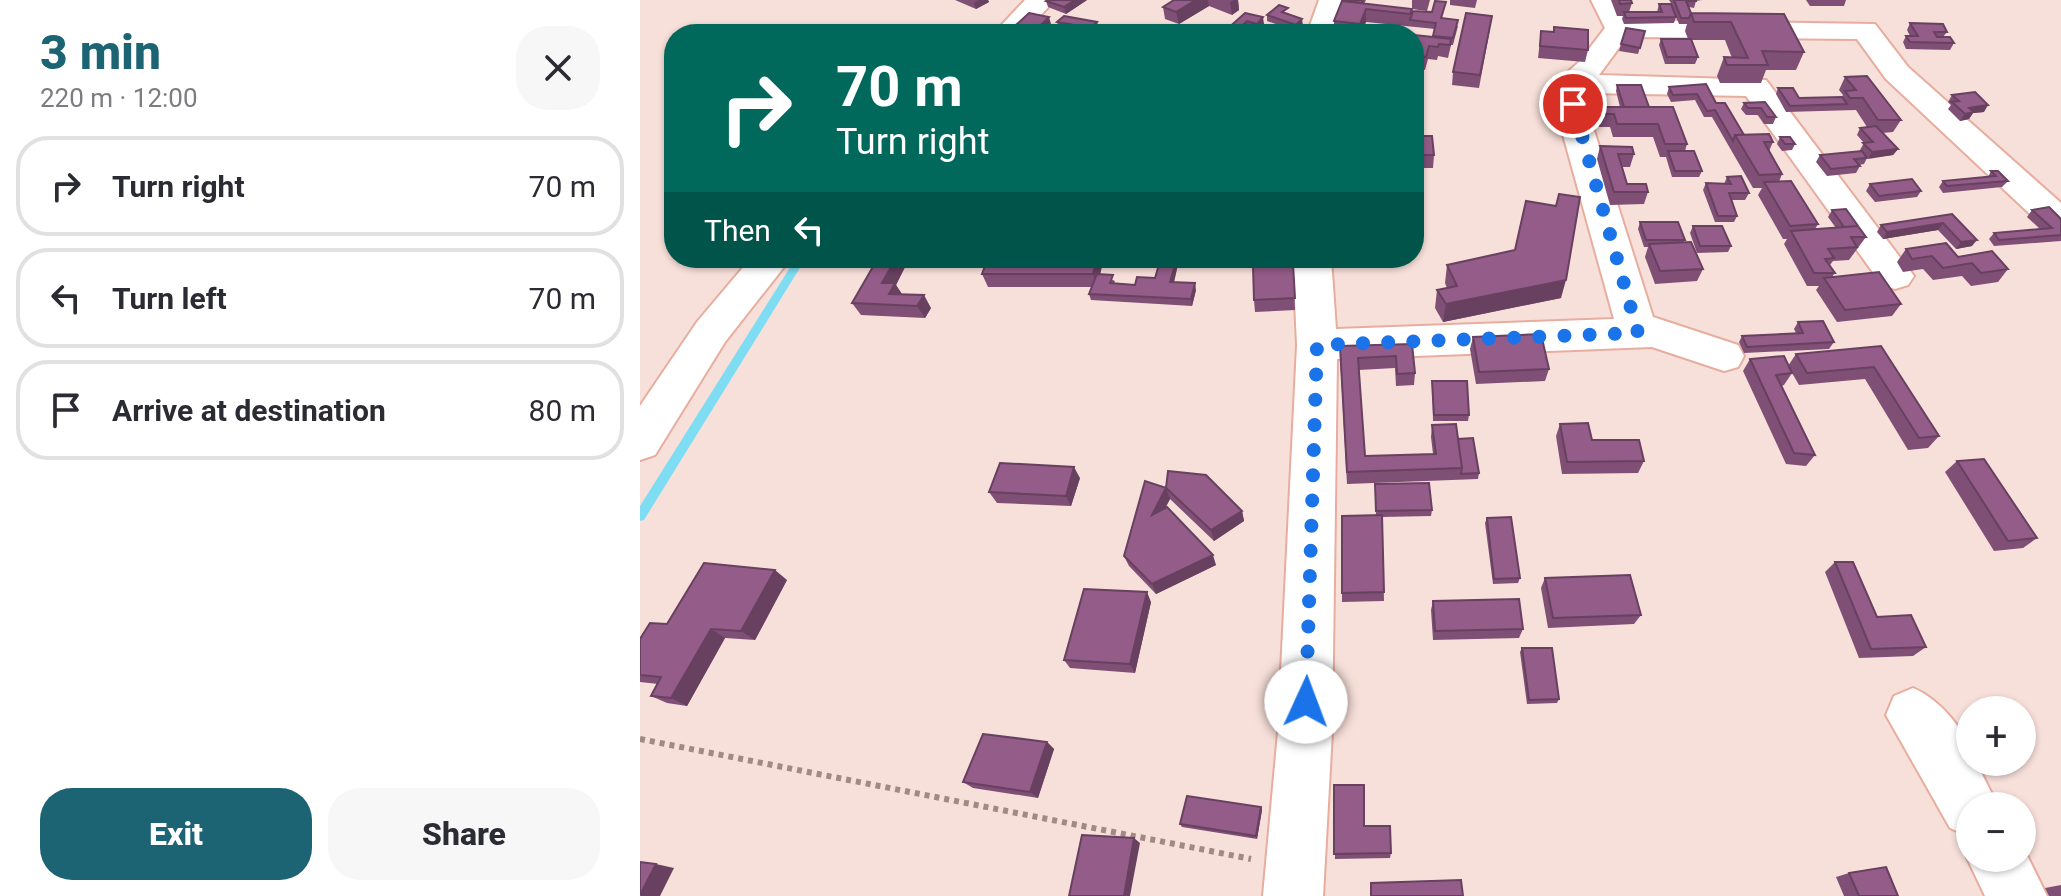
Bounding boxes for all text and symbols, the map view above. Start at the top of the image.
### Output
text: 3 min [40,24,161,81]
button: close [516,26,600,110]
text: 70 m [836,54,963,120]
icon: right [704,56,808,160]
pin [1539,70,1607,138]
icon: arrive [1551,82,1595,126]
text: 220 m · 12:00 [40,83,198,113]
text: Turn right [836,121,989,163]
icon: right [44,164,88,208]
text: Turn right [112,169,245,204]
text: 70 m [529,169,596,204]
icon: left [787,208,831,252]
text: Then [704,213,771,248]
icon: left [44,276,88,320]
text: Turn left [112,281,227,316]
text: 70 m [529,281,596,316]
icon: arrive [44,388,88,432]
text: Arrive at destination [112,393,386,428]
text: 80 m [529,393,596,428]
position arrow [1264,660,1348,744]
map controls [1956,696,2036,872]
button: + [1956,696,2036,776]
button: Exit [40,788,312,880]
button: Share [328,788,600,880]
button: − [1956,792,2036,872]

